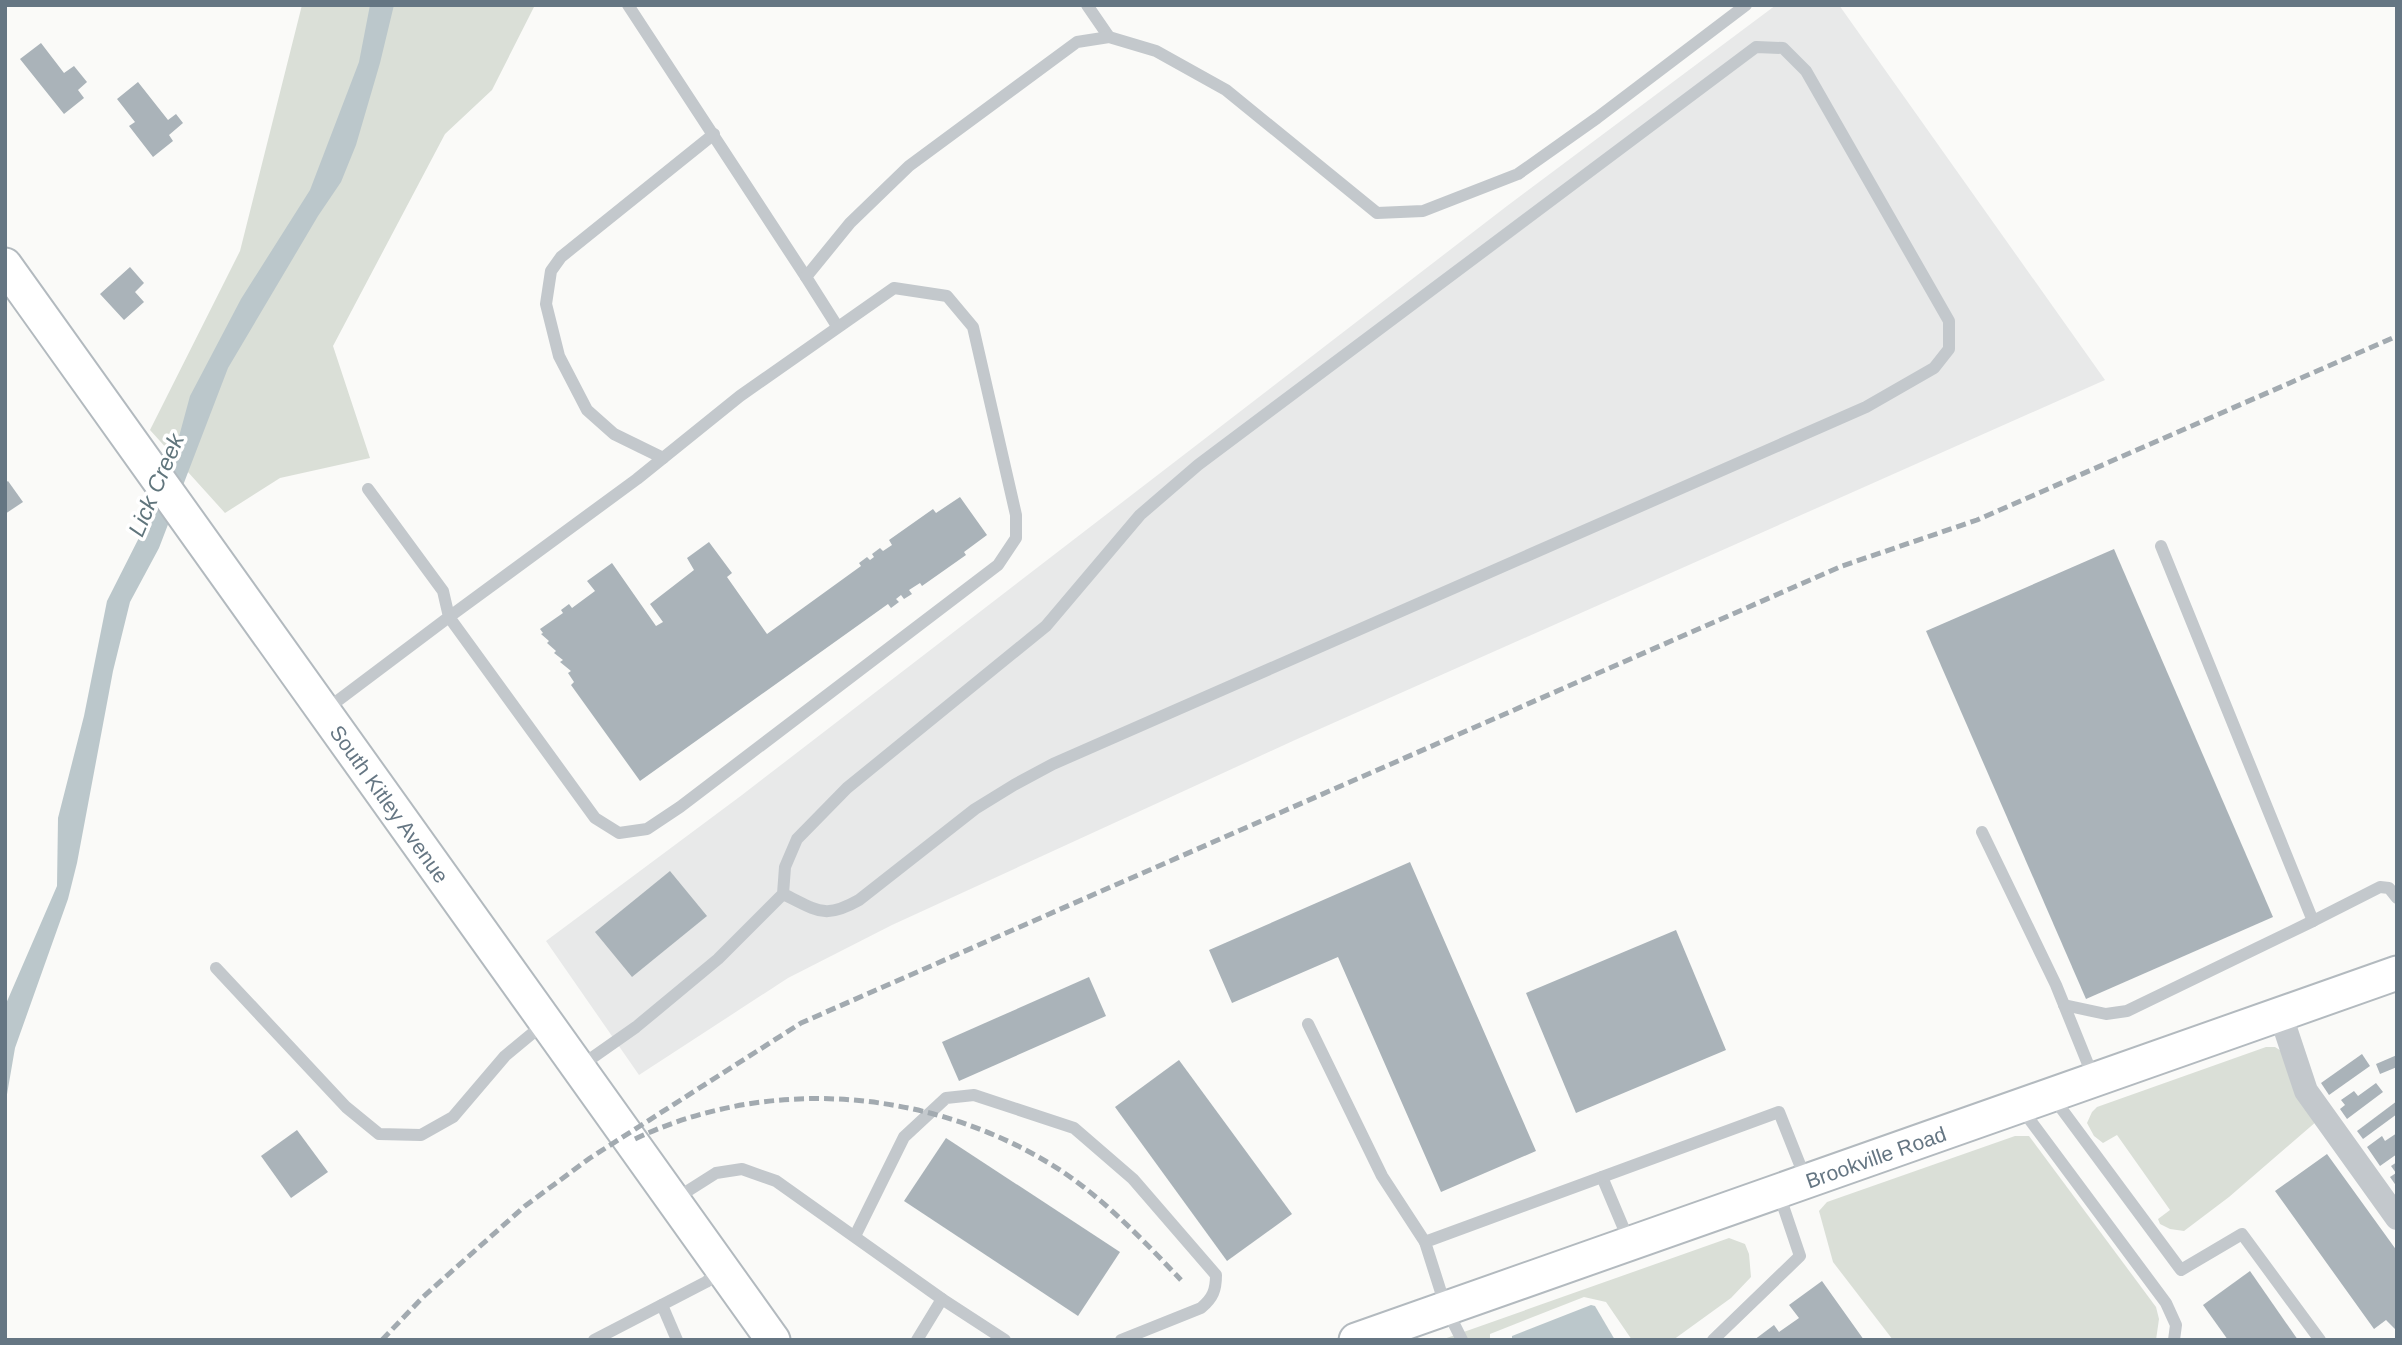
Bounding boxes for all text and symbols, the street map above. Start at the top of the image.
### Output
water label: Lick Creek [123,429,190,540]
street label: South Kitley Avenue [326,721,454,887]
street label: Brookville Road [1802,1121,1949,1192]

